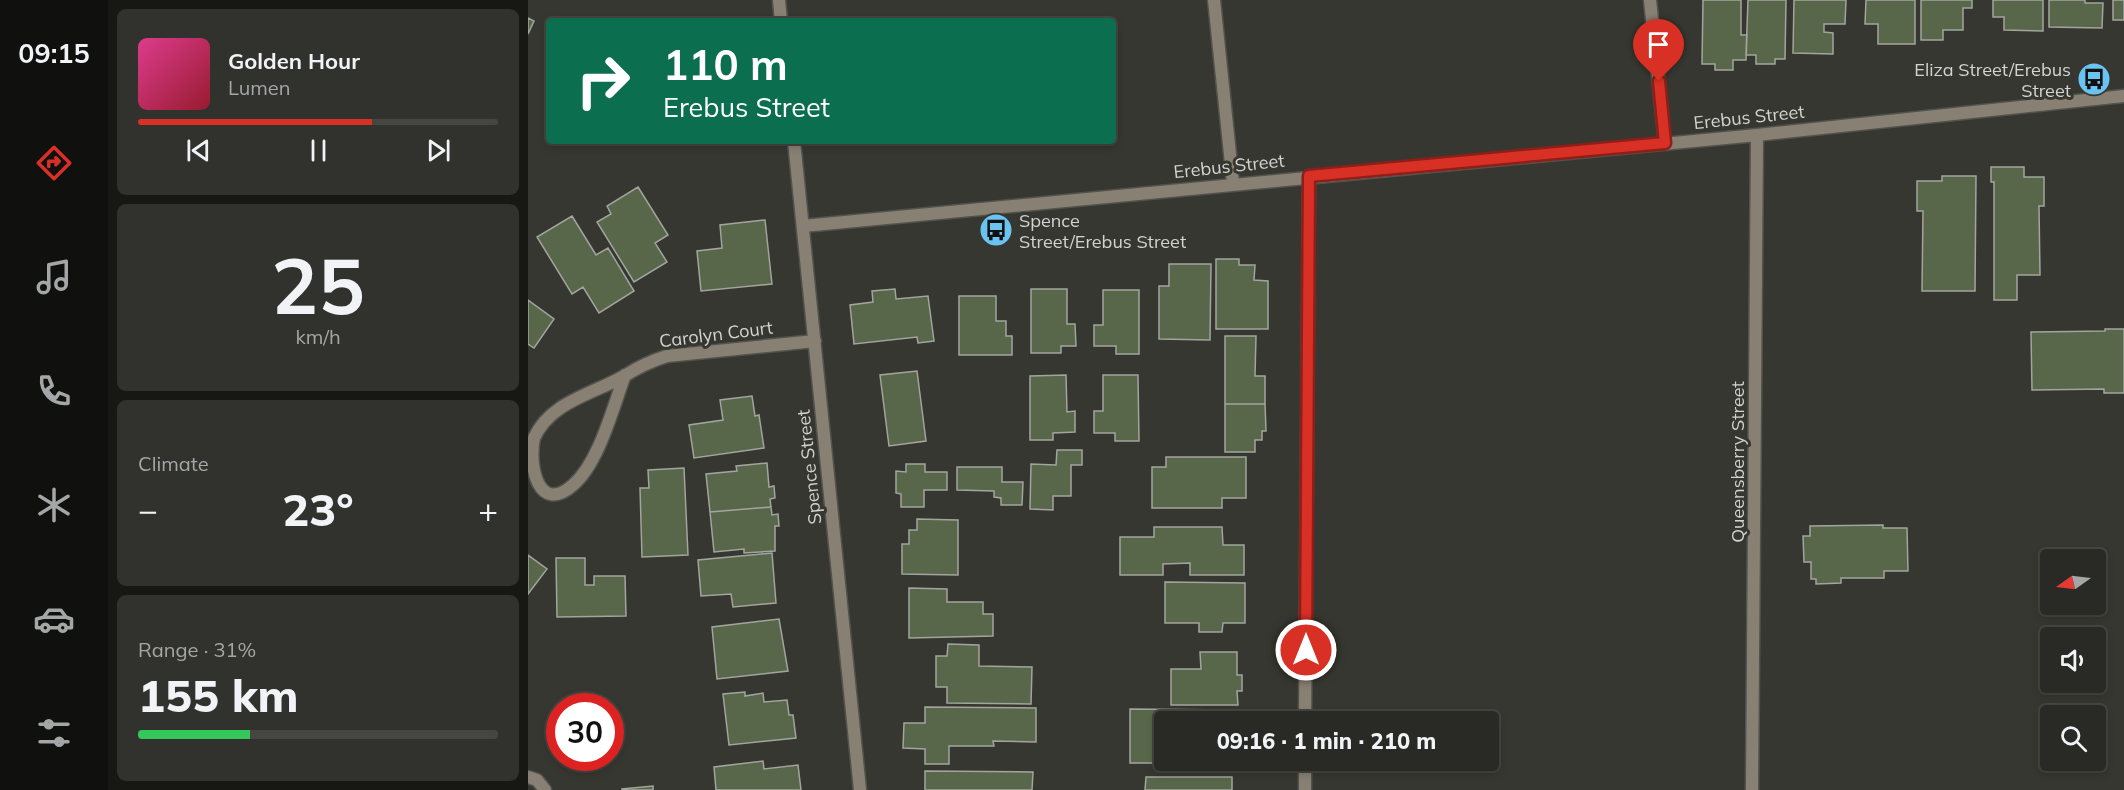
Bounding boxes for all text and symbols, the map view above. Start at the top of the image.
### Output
pin [1633,19,1684,81]
icon: arrive [1642,28,1675,61]
text: 09:15 [18,36,90,70]
text: 110 m [663,38,788,91]
icon: right [564,42,642,120]
text: Golden Hour [228,47,360,75]
place label: Eliza Street/Erebus Street [1914,58,2071,102]
bus stop icon: Eliza Street/Erebus Street [2076,61,2112,97]
text: Lumen [228,75,290,100]
text: Erebus Street [663,90,830,124]
street label: Erebus Street [1692,100,1806,134]
icon: previous [182,134,215,167]
icon: pause [302,134,335,167]
icon: next [422,134,455,167]
icon: directions [33,142,75,184]
street label: Erebus Street [1172,149,1286,183]
place label: Spence Street/Erebus Street [1019,209,1186,253]
bus stop icon: Spence Street/Erebus Street [978,212,1014,248]
text: 25 [271,236,365,334]
icon: music [33,256,75,298]
street label: Carolyn Court [658,316,774,352]
text: km/h [295,324,341,349]
icon: phone [33,370,75,412]
street label: Queensberry Street [1726,381,1749,543]
street label: Spence Street [792,408,826,526]
text: Climate [138,451,209,476]
text: 23° [282,481,354,537]
icon: climate [33,484,75,526]
text: − [138,489,158,530]
text: + [478,489,498,530]
north arrow [2040,549,2106,615]
map controls [2040,549,2106,771]
icon: car [33,598,75,640]
position arrow [1274,618,1338,682]
button: sound [2040,627,2106,693]
text: Range · 31% [138,637,256,662]
text: 155 km [138,667,299,723]
speed limit sign: 30 [546,693,624,771]
button: search [2040,705,2106,771]
icon: filters [33,712,75,754]
text: 09:16 · 1 min · 210 m [1217,727,1436,755]

